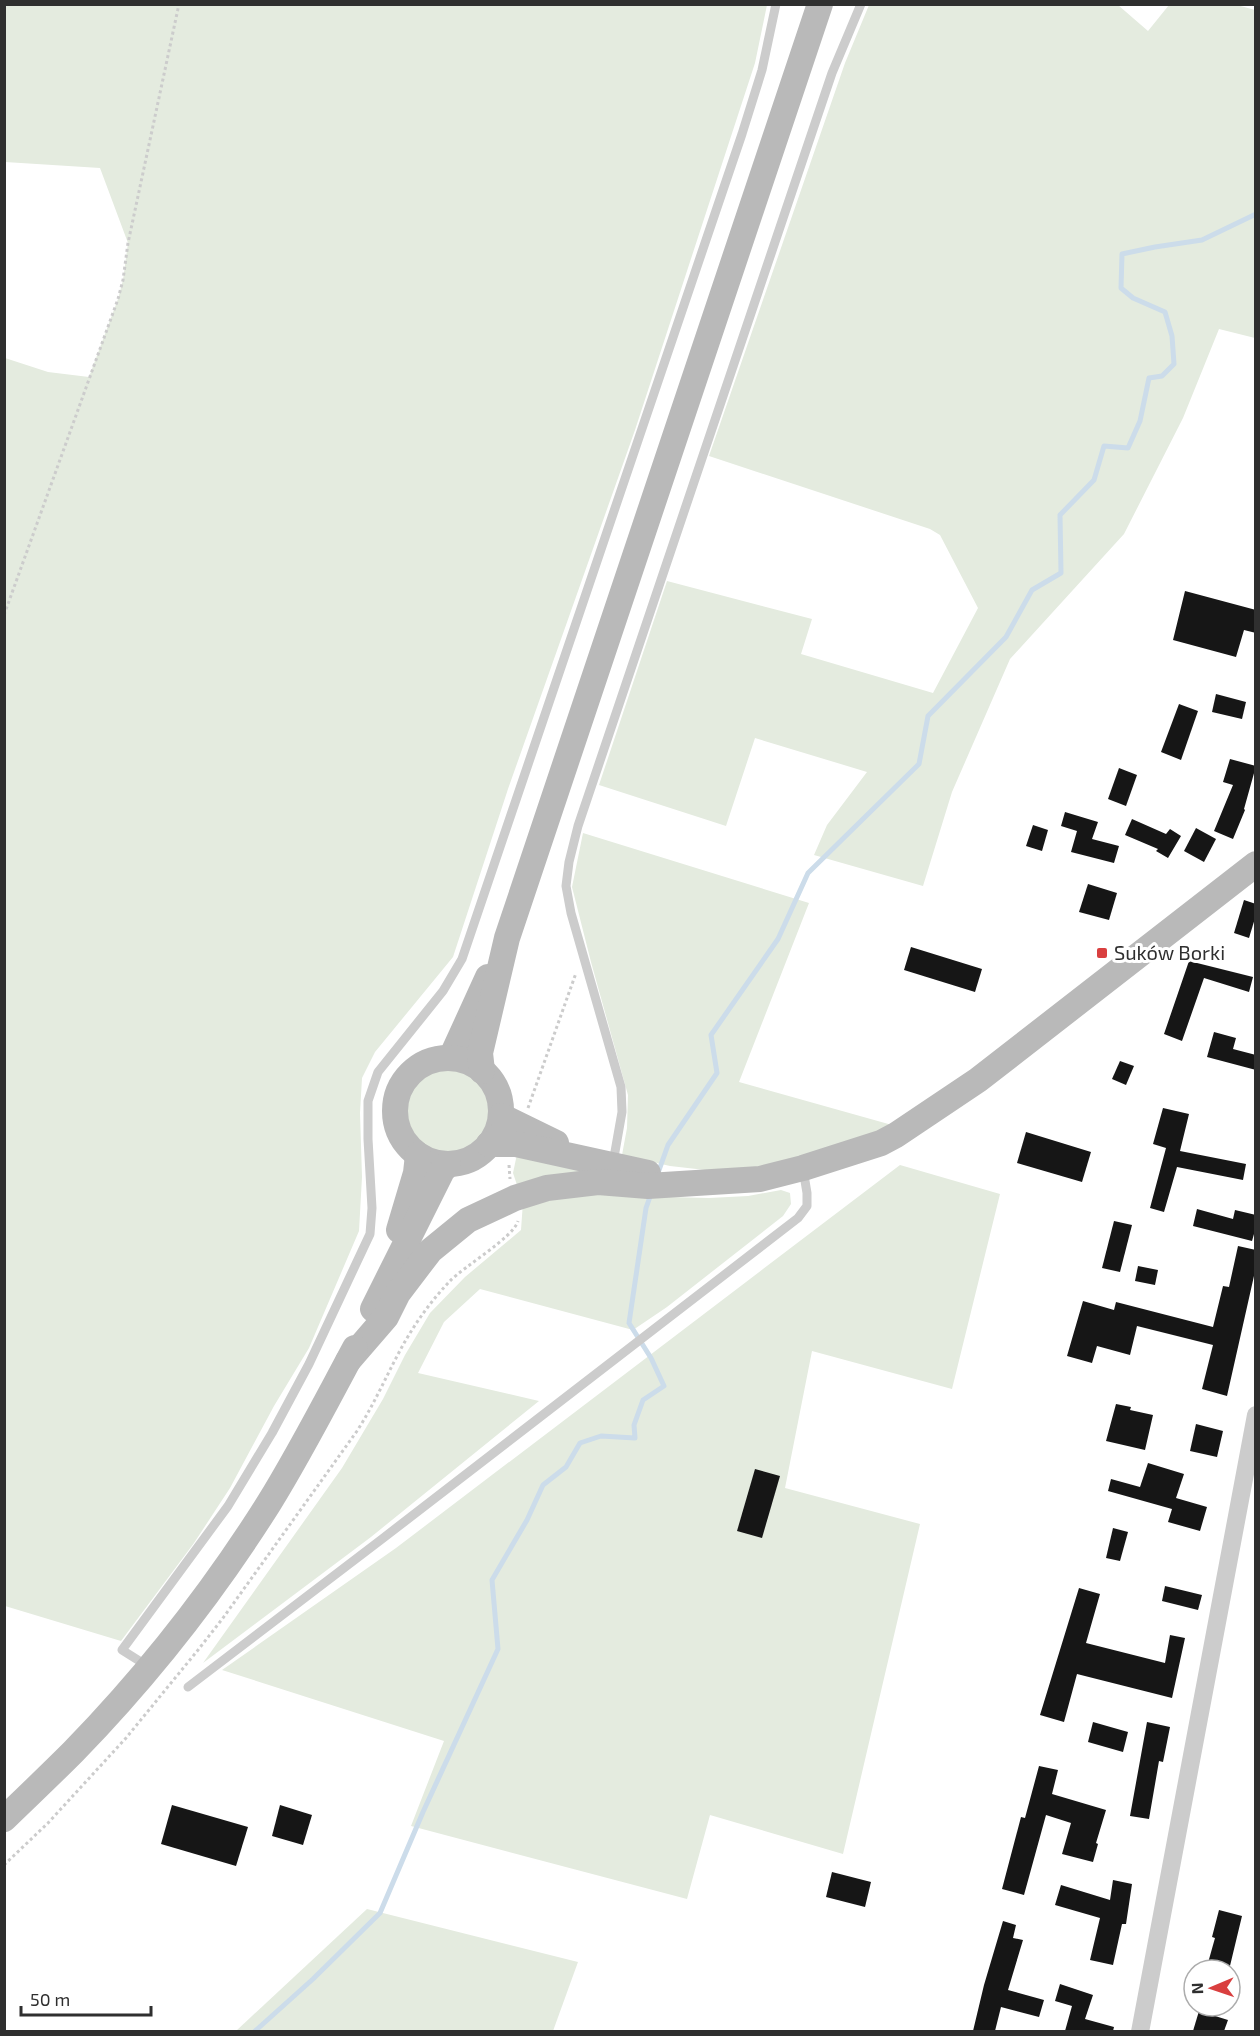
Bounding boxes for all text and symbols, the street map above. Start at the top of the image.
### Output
place label: Suków Borki [1114,940,1225,964]
marker: Suków Borki [1095,946,1109,960]
north arrow [1182,1958,1242,2018]
scale bar [21,1979,152,2017]
text: N [1187,1982,1206,1995]
text: 50 m [30,1988,70,2010]

